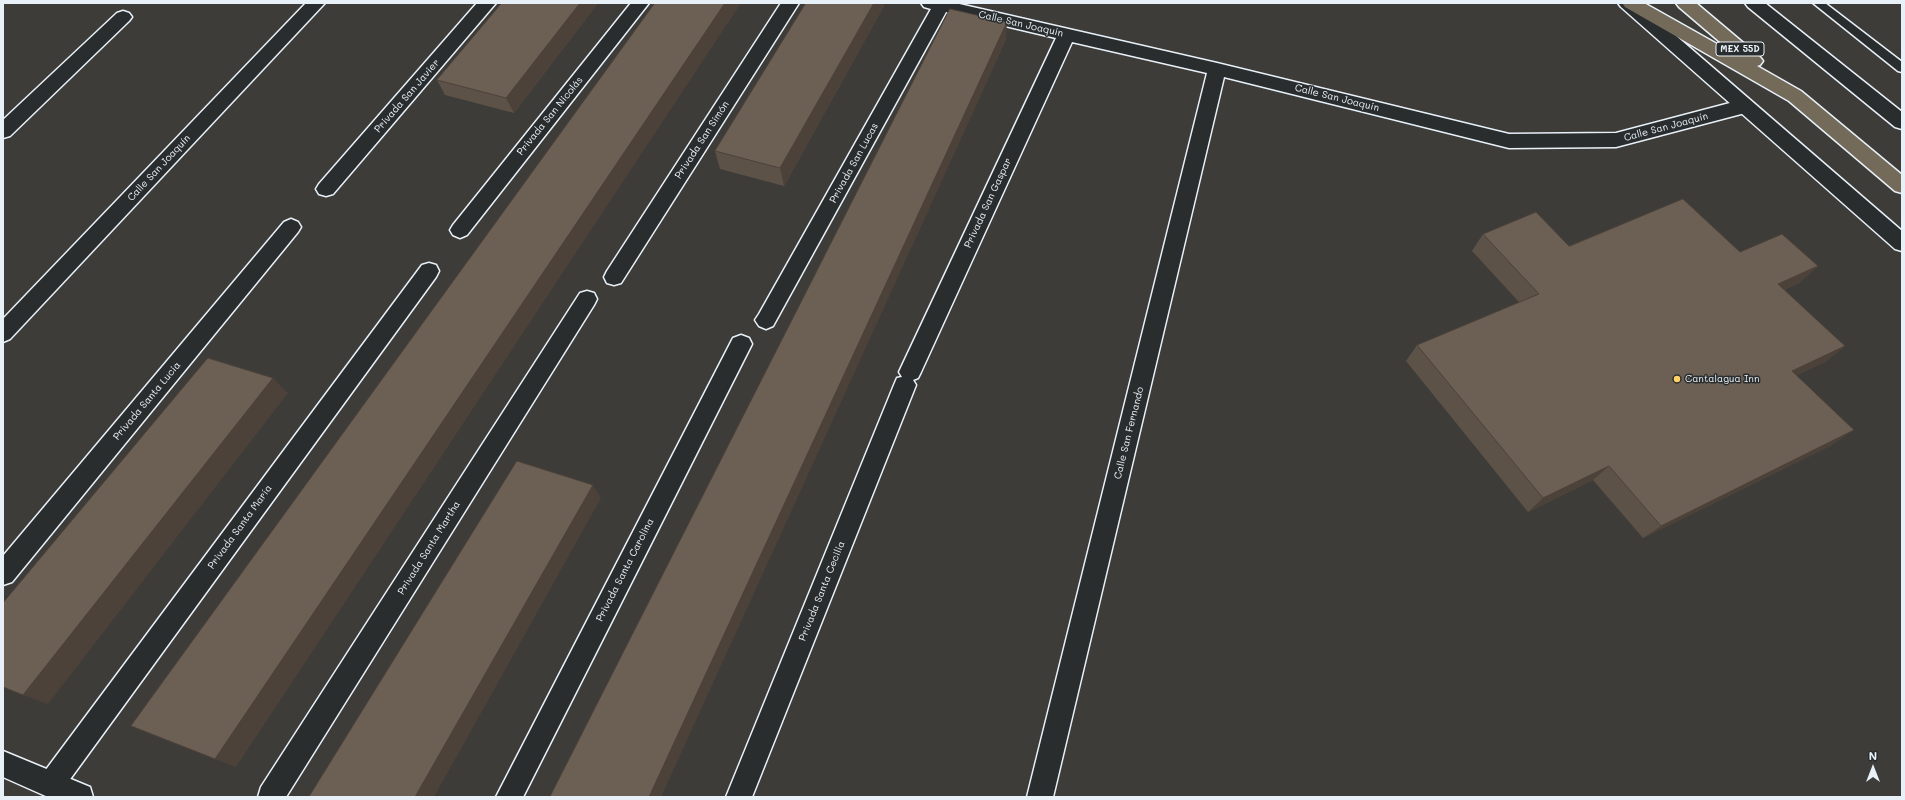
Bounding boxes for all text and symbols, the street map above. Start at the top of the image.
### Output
street label: Calle San Joaquín [977,8,1065,40]
road number: MEX 55D [1716,42,1764,56]
street label: Privada San Javier [372,57,442,135]
street label: Privada San Nicolás [515,74,585,158]
street label: Calle San Joaquín [1294,82,1380,114]
street label: Privada San Simón [672,99,732,181]
street label: Calle San Joaquín [1623,110,1709,144]
street label: Privada San Lucas [827,121,881,205]
street label: Calle San Joaquín [125,132,193,204]
street label: Privada San Gaspar [962,156,1014,250]
street label: Privada Santa Lucia [111,359,183,443]
place label: Cantalagua Inn [1685,373,1759,385]
marker: Cantalagua Inn [1672,374,1682,384]
street label: Calle San Fernando [1112,386,1146,480]
street label: Privada Santa María [205,482,275,572]
street label: Privada Santa Martha [395,499,463,597]
street label: Privada Santa Carolina [594,516,656,624]
street label: Privada Santa Cecilia [796,539,848,643]
north arrow [1853,748,1893,788]
text: N [1869,748,1877,763]

